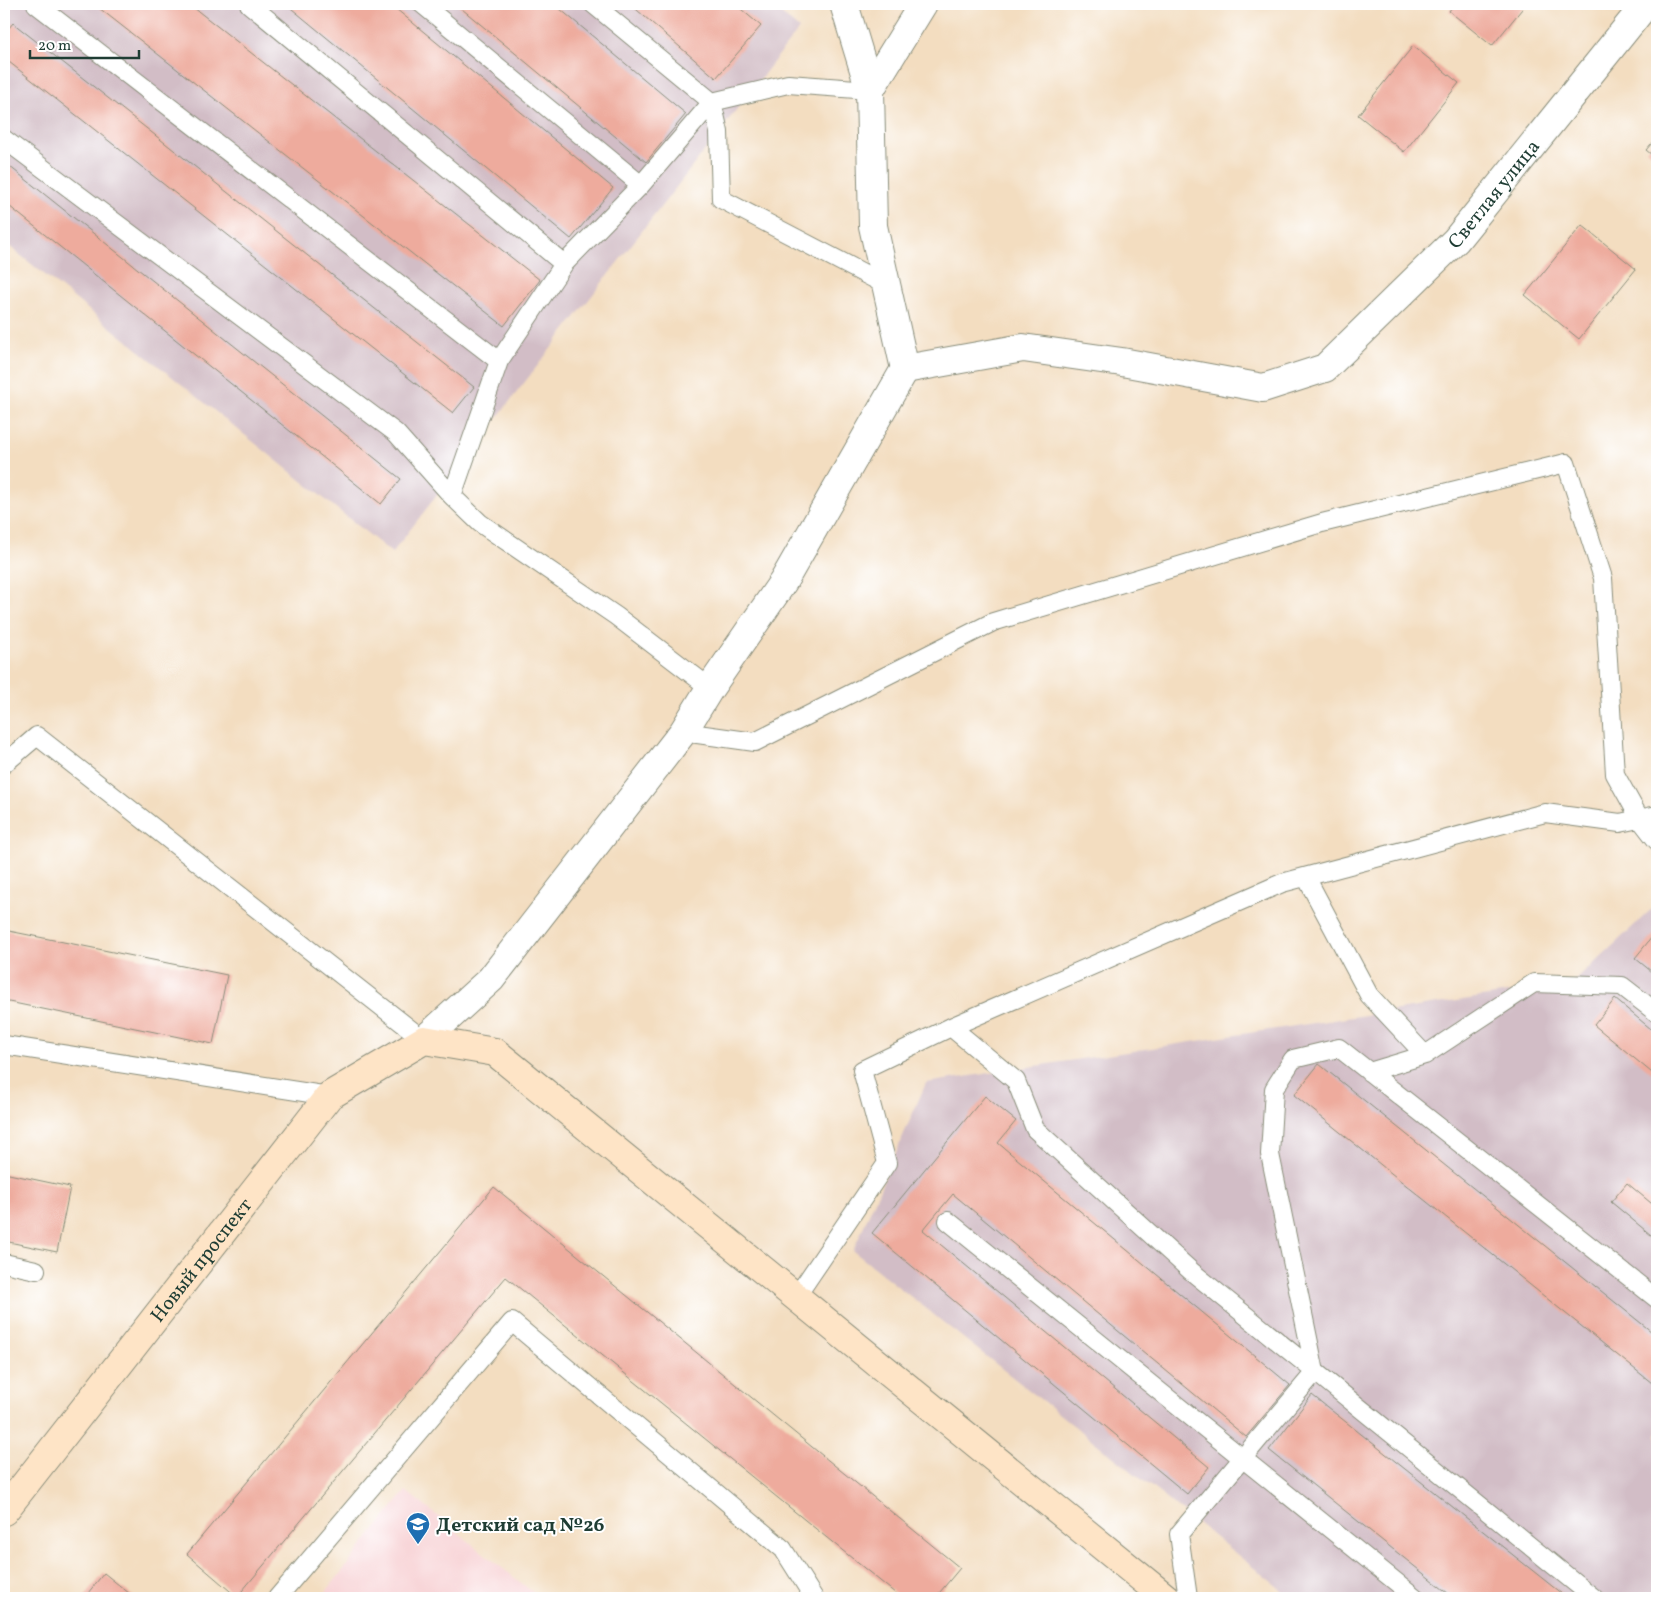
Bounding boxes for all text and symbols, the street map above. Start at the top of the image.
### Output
scale bar [30,28,139,60]
text: 20 m [38,36,71,57]
street label: Светлая улица [1443,134,1548,256]
street label: Новый проспект [145,1193,260,1329]
school or university icon: Детский сад №26 [405,1511,431,1545]
place label: Детский сад №26 [436,1512,605,1540]

